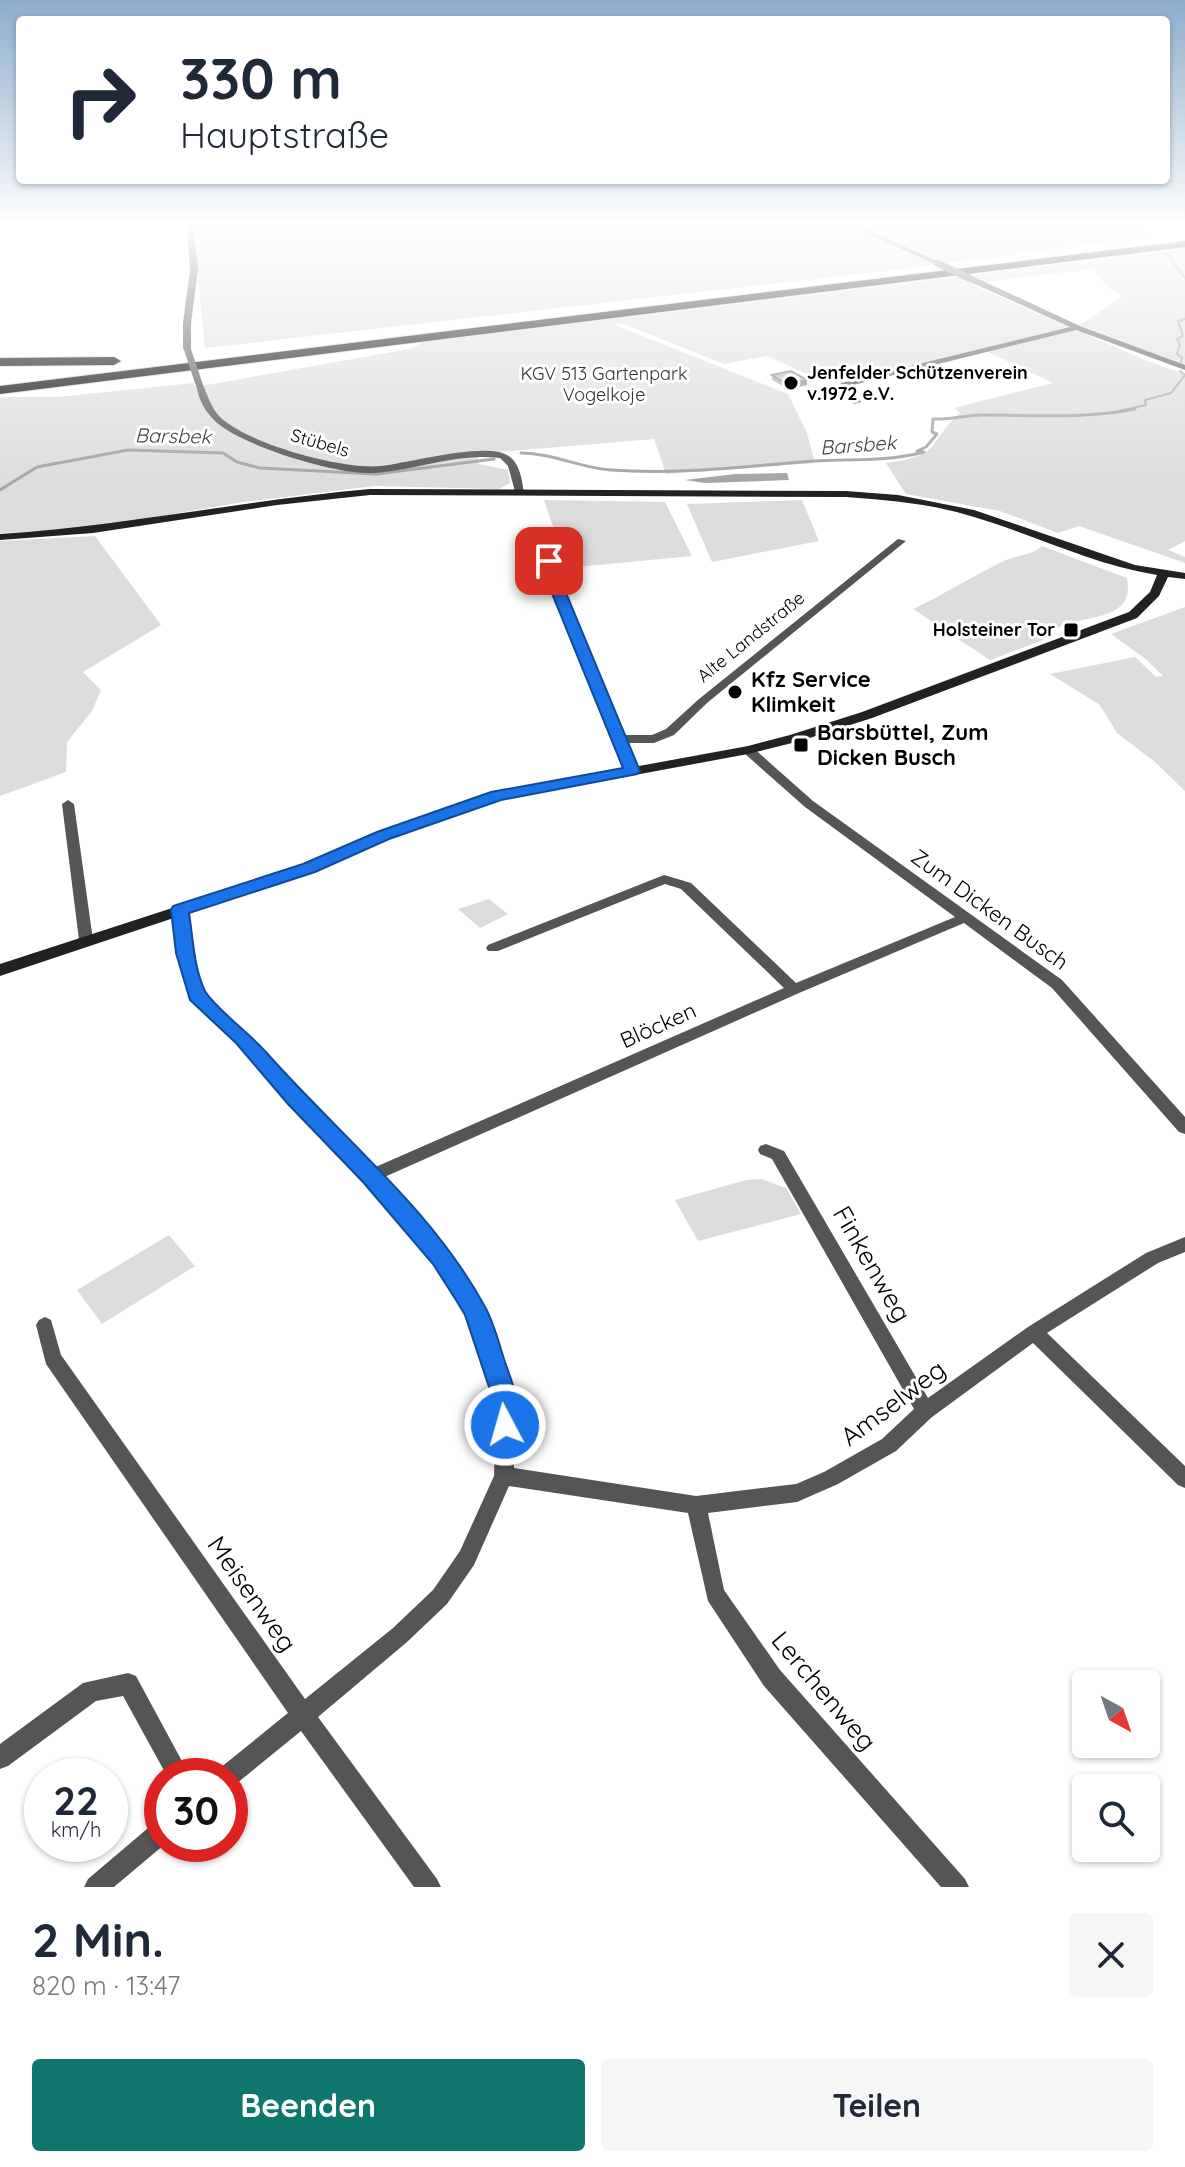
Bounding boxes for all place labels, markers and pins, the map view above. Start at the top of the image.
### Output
place label: Jenfelder Schützenverein v.1972 e.V. [807,361,1028,405]
marker: Jenfelder Schützenverein v.1972 e.V. [782,374,800,392]
pin [515,527,583,595]
place label: Holsteiner Tor [933,618,1055,641]
marker: Holsteiner Tor [1062,621,1080,639]
place label: Kfz Service Klimkeit [751,665,871,718]
marker: Kfz Service Klimkeit [726,683,744,701]
place label: Barsbüttel, Zum Dicken Busch [817,718,988,771]
marker: Barsbüttel, Zum Dicken Busch [792,736,810,754]

